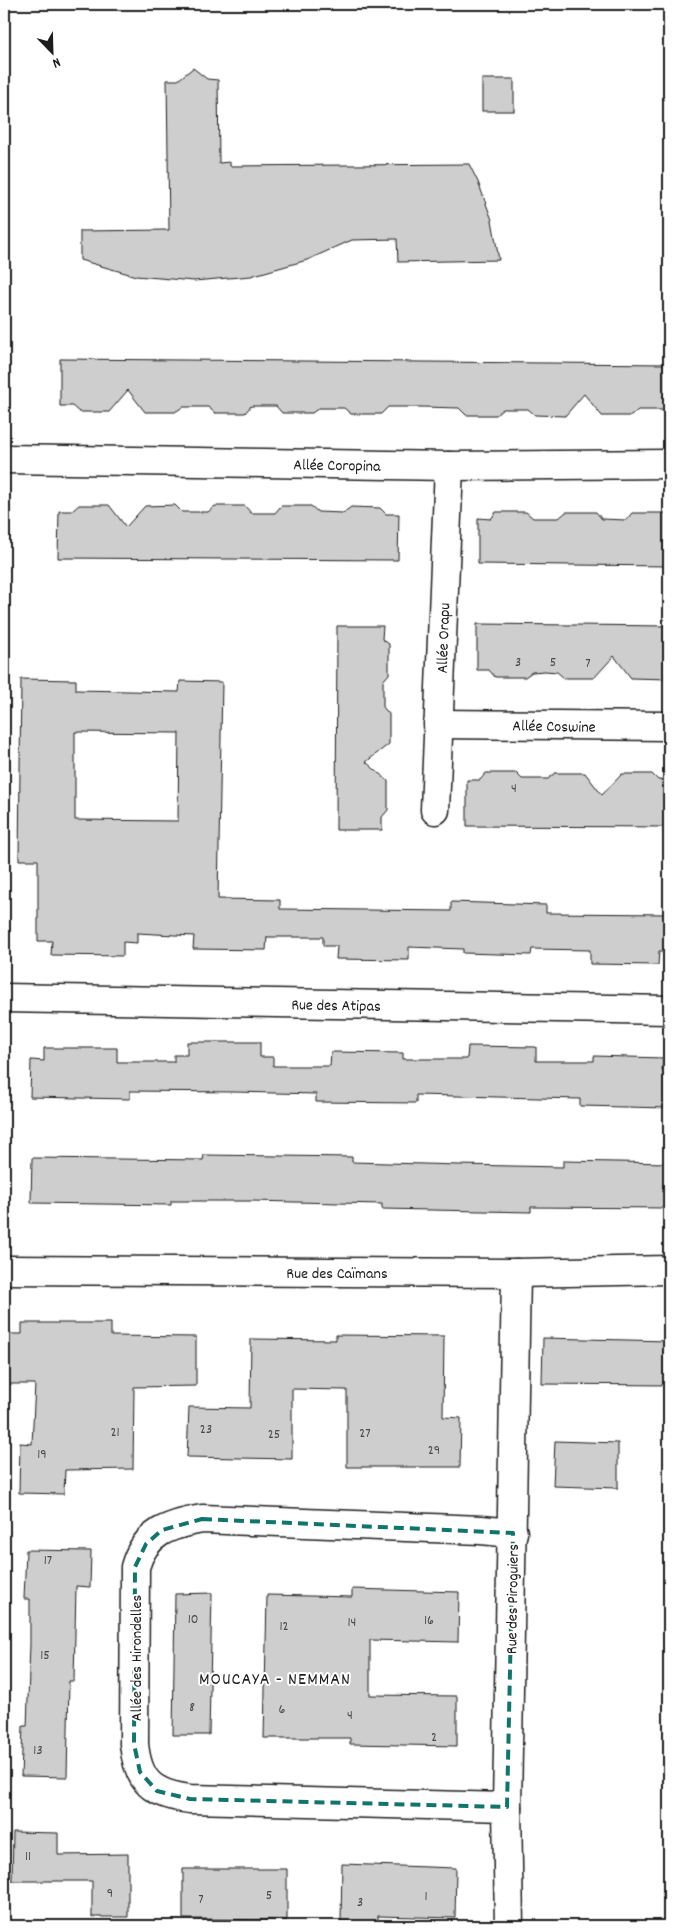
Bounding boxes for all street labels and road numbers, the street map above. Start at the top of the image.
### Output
street label: Allée Coropina [293,454,381,479]
street label: Allée Orapu [432,602,457,674]
street label: Allée Coswine [512,715,596,740]
street label: Rue des Atipas [291,994,381,1019]
street label: Rue des Caïmans [286,1263,388,1286]
street label: Rue des Piroguiers [501,1544,526,1654]
street label: Allée des Hirondelles [126,1595,149,1721]

